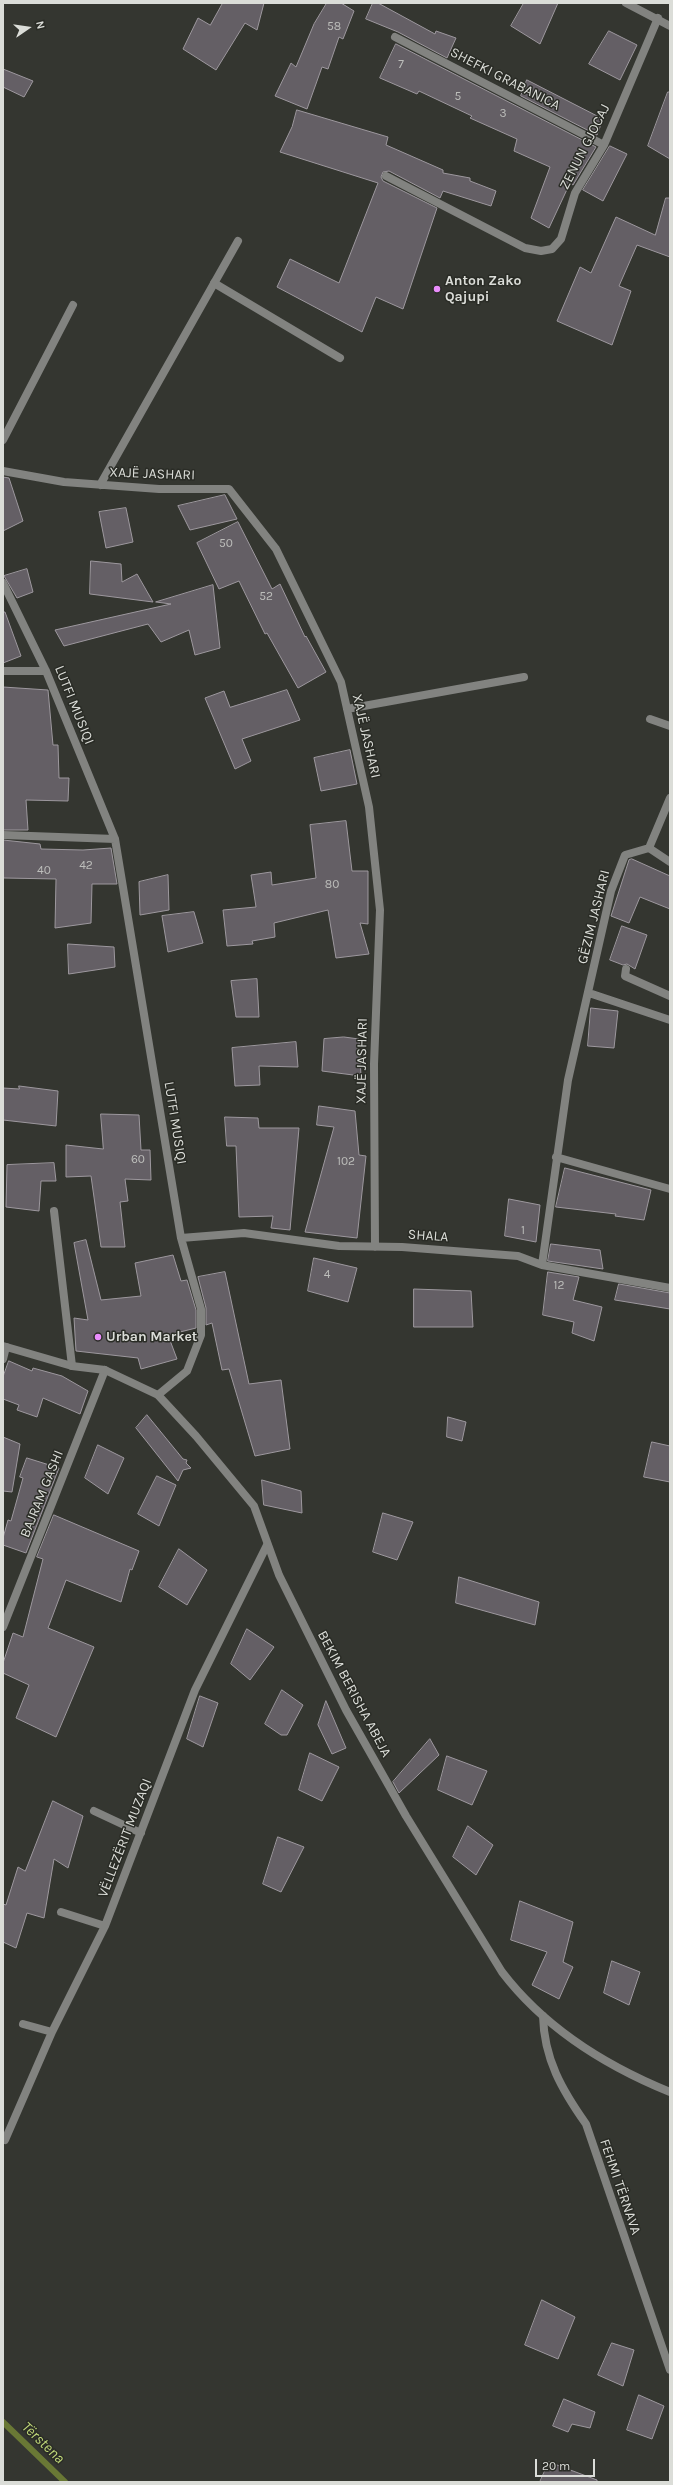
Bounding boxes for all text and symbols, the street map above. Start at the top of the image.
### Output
north arrow [8,8,48,48]
text: N [33,20,47,30]
house number: 58 [327,20,341,34]
street label: SHEFKI GRABANICA [447,44,563,114]
house number: 7 [398,58,404,72]
house number: 5 [455,90,461,104]
street label: ZENUN GJOCAJ [556,101,614,193]
house number: 3 [499,107,507,121]
place label: Anton Zako Qajupi [445,273,521,306]
marker: Anton Zako Qajupi [432,284,442,294]
street label: XAJË JASHARI [109,464,195,484]
house number: 50 [219,537,233,551]
house number: 52 [259,590,273,604]
street label: LUTFI MUSIQI [51,663,97,747]
street label: XAJË JASHARI [348,692,384,780]
house number: 42 [79,859,93,873]
house number: 40 [37,864,51,878]
street label: GËZIM JASHARI [574,868,614,966]
house number: 80 [325,878,339,892]
street label: XAJË JASHARI [353,1018,371,1104]
street label: LUTFI MUSIQI [160,1080,190,1166]
house number: 60 [131,1153,145,1167]
house number: 102 [337,1155,355,1169]
house number: 1 [521,1224,525,1238]
street label: SHALA [407,1226,449,1246]
house number: 4 [324,1268,330,1282]
house number: 12 [554,1279,564,1293]
place label: Urban Market [106,1329,197,1345]
marker: Urban Market [93,1332,103,1342]
street label: BAJRAM GASHI [17,1448,67,1540]
street label: BEKIM BERISHA ABEJA [314,1628,394,1760]
street label: VËLLEZËRIT MUZAQI [95,1776,155,1900]
street label: FEHMI TËRNAVA [596,2137,644,2237]
water label: Tërstena [18,2418,68,2468]
scale bar [537,2451,597,2477]
text: 20 m [542,2459,570,2473]

